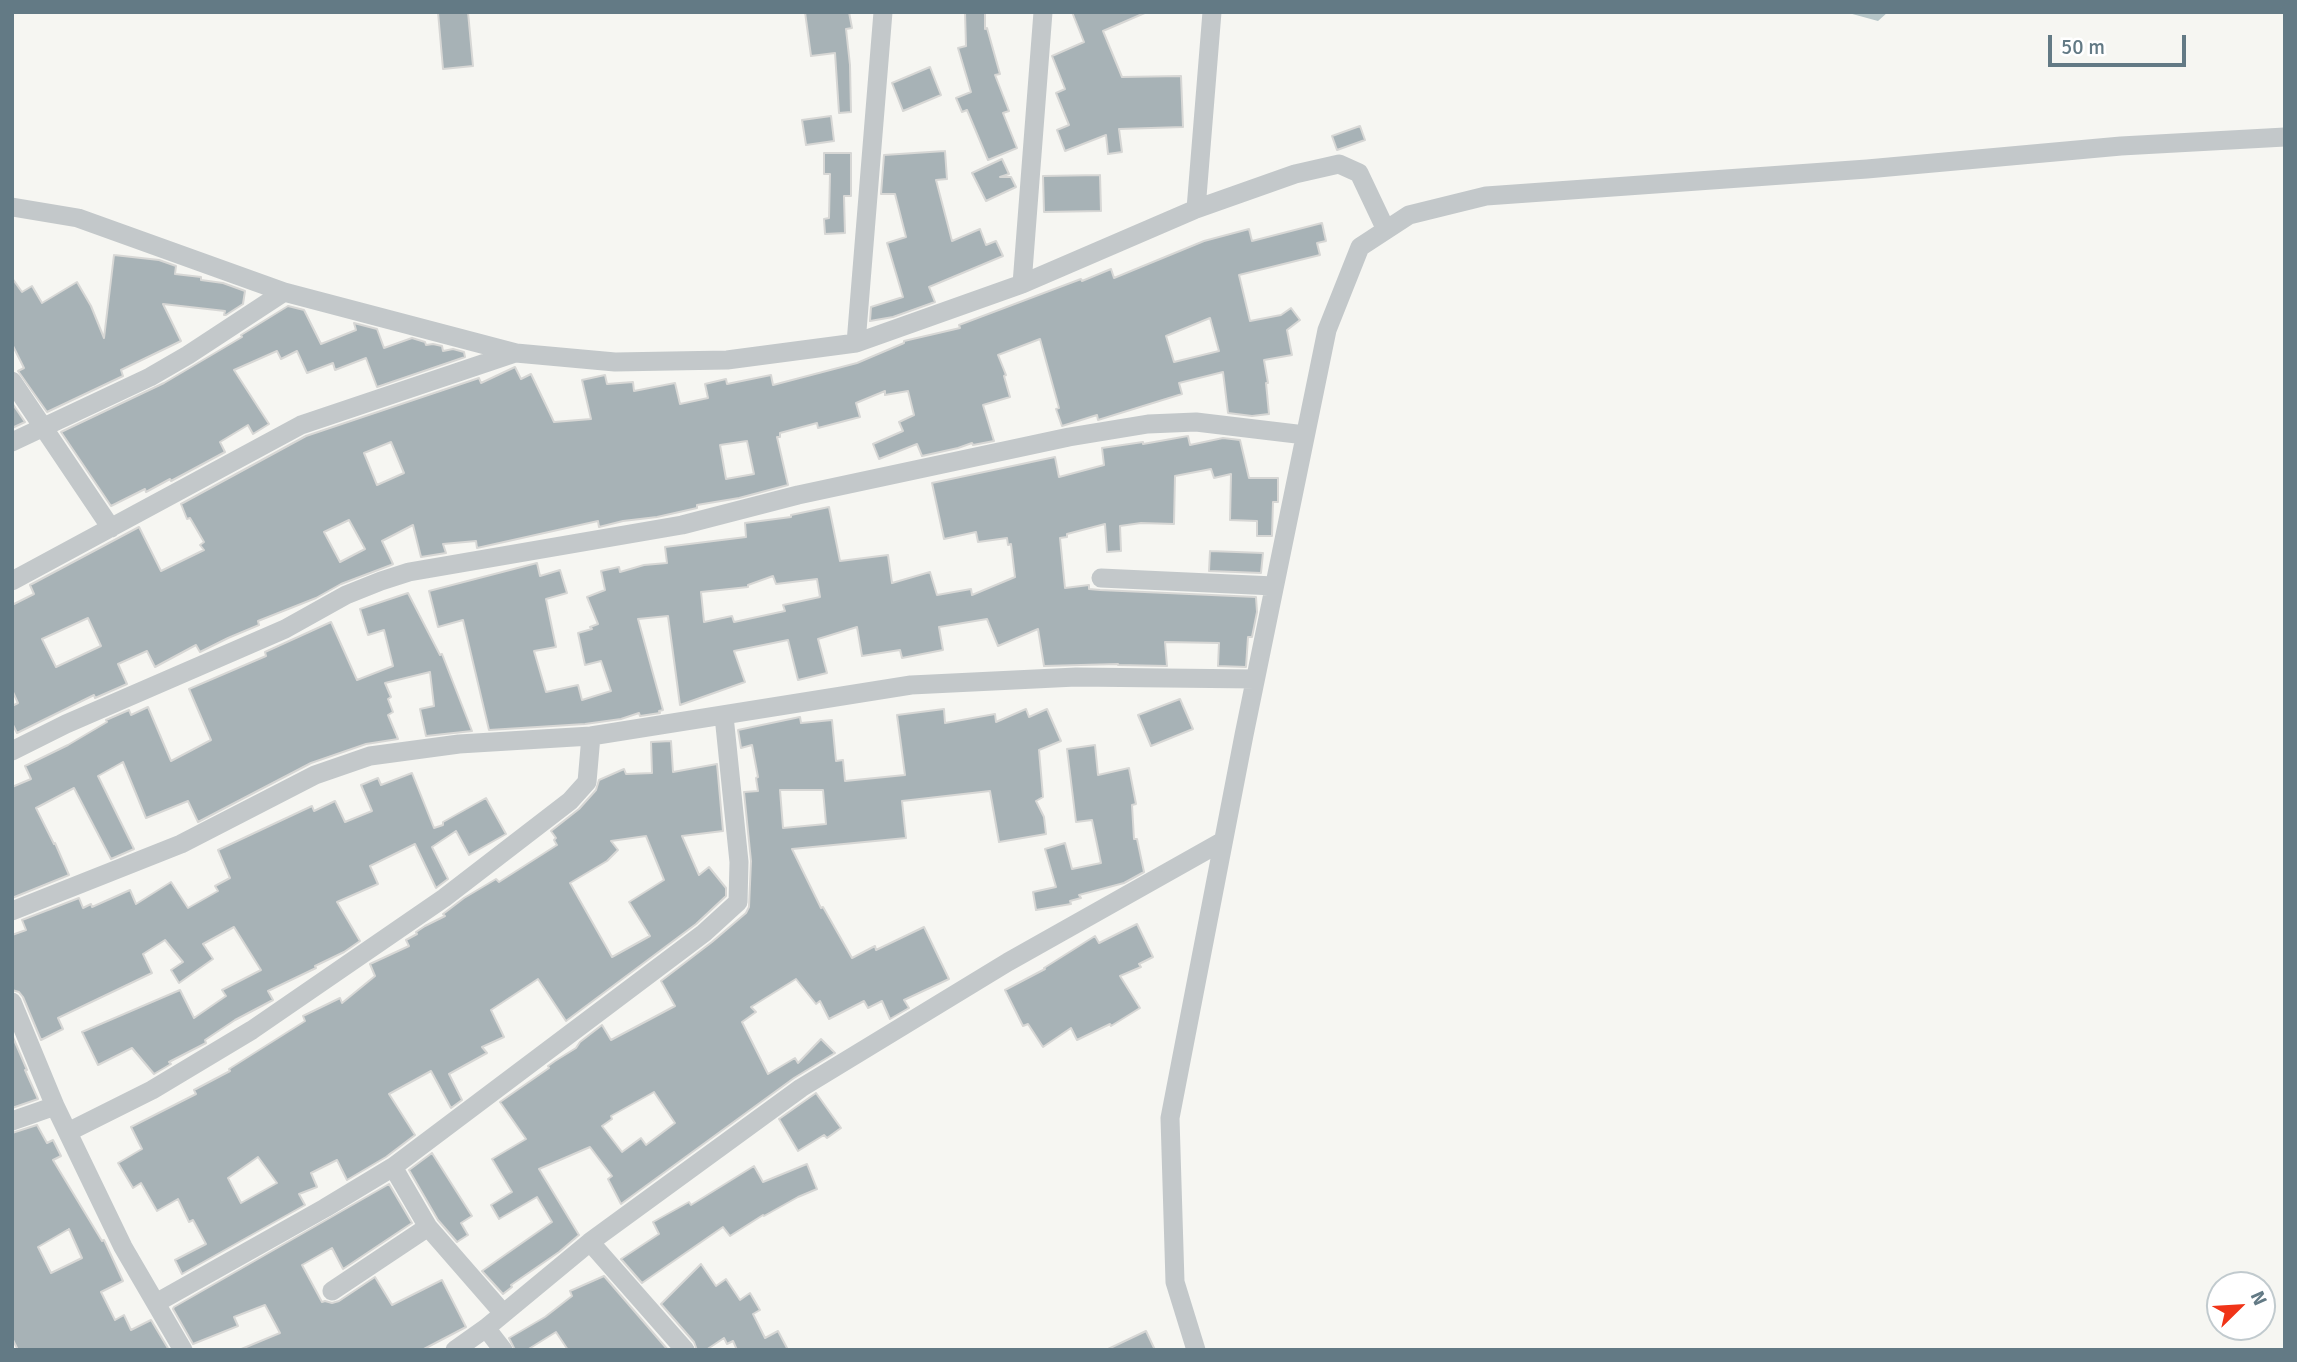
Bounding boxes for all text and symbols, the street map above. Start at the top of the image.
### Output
scale bar [2052,21,2190,65]
text: 50 m [2061,34,2105,60]
north arrow [2206,1271,2276,1341]
text: N [2245,1287,2272,1309]

